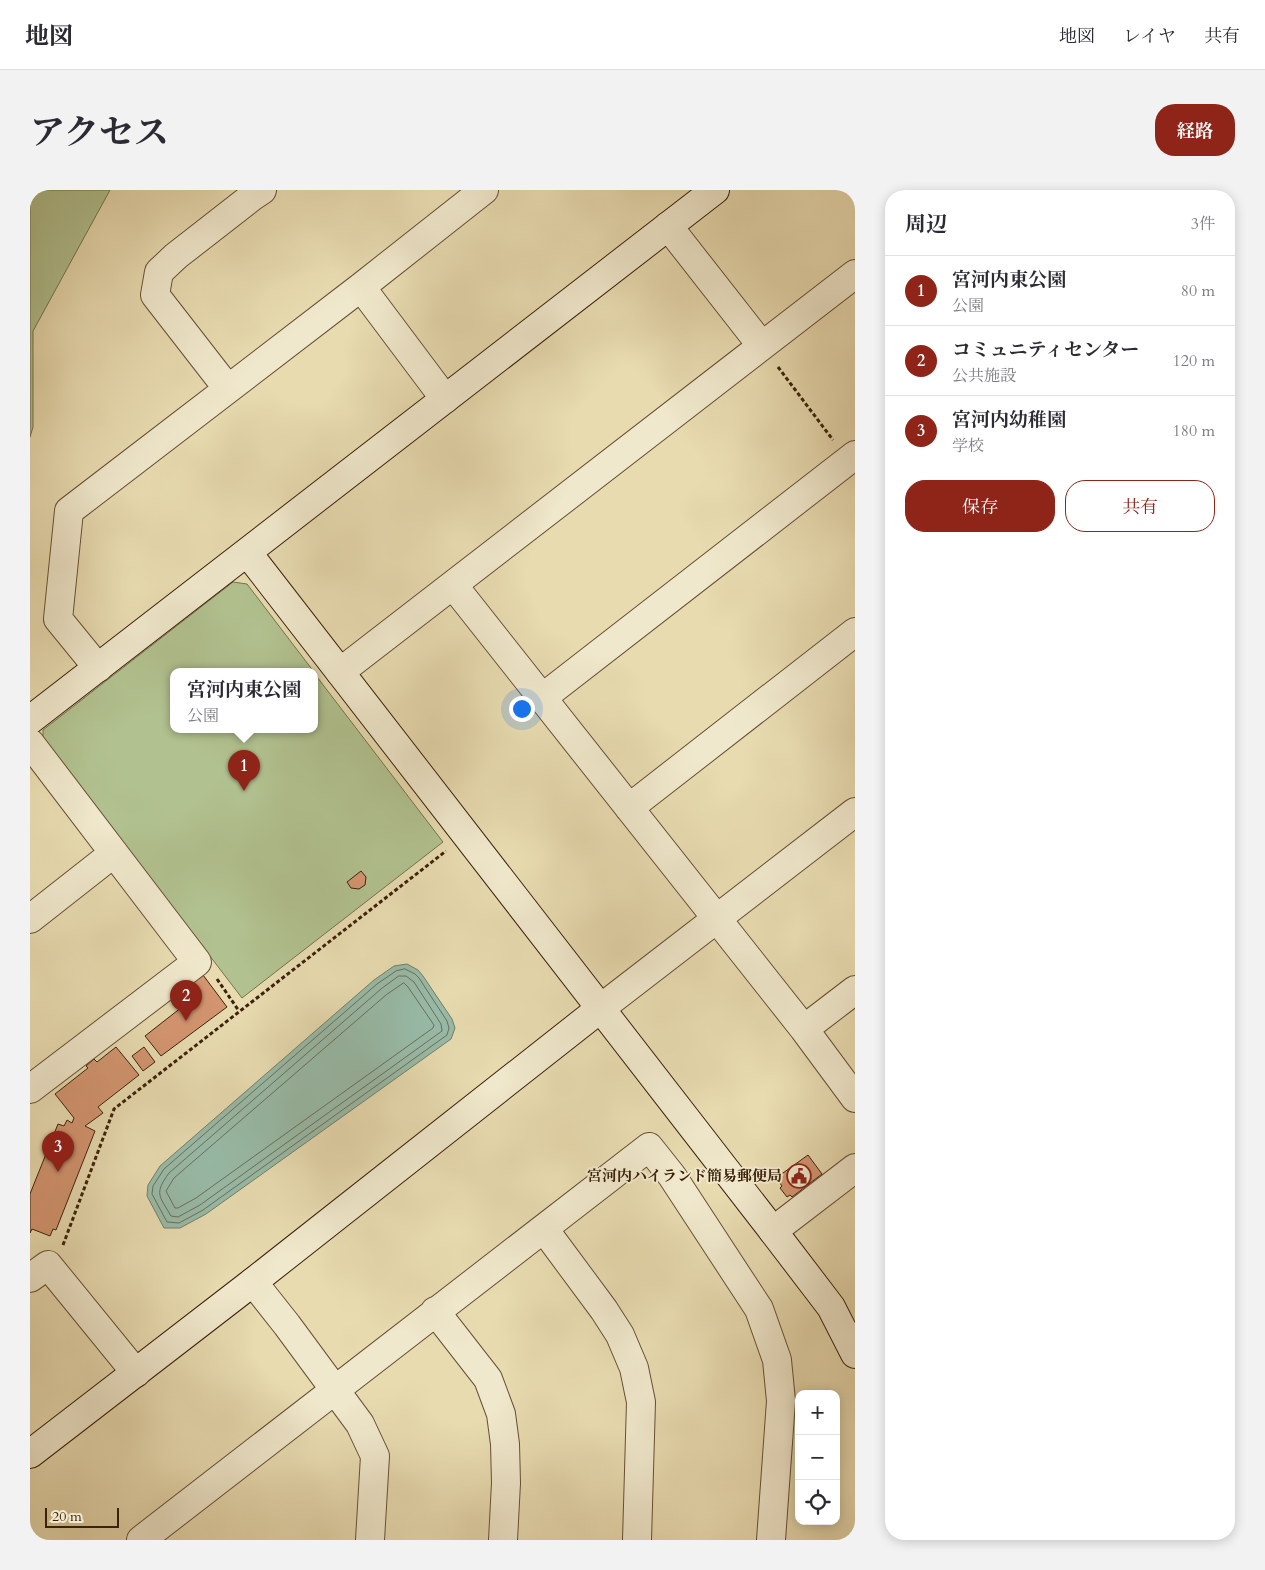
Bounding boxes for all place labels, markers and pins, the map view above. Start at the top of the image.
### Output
pin: 1 [228,750,260,791]
pin: 2 [170,980,202,1021]
pin: 3 [42,1131,74,1172]
public building icon: 宮河内ハイランド簡易郵便局 [786,1163,812,1189]
place label: 宮河内ハイランド簡易郵便局 [587,1166,782,1186]

